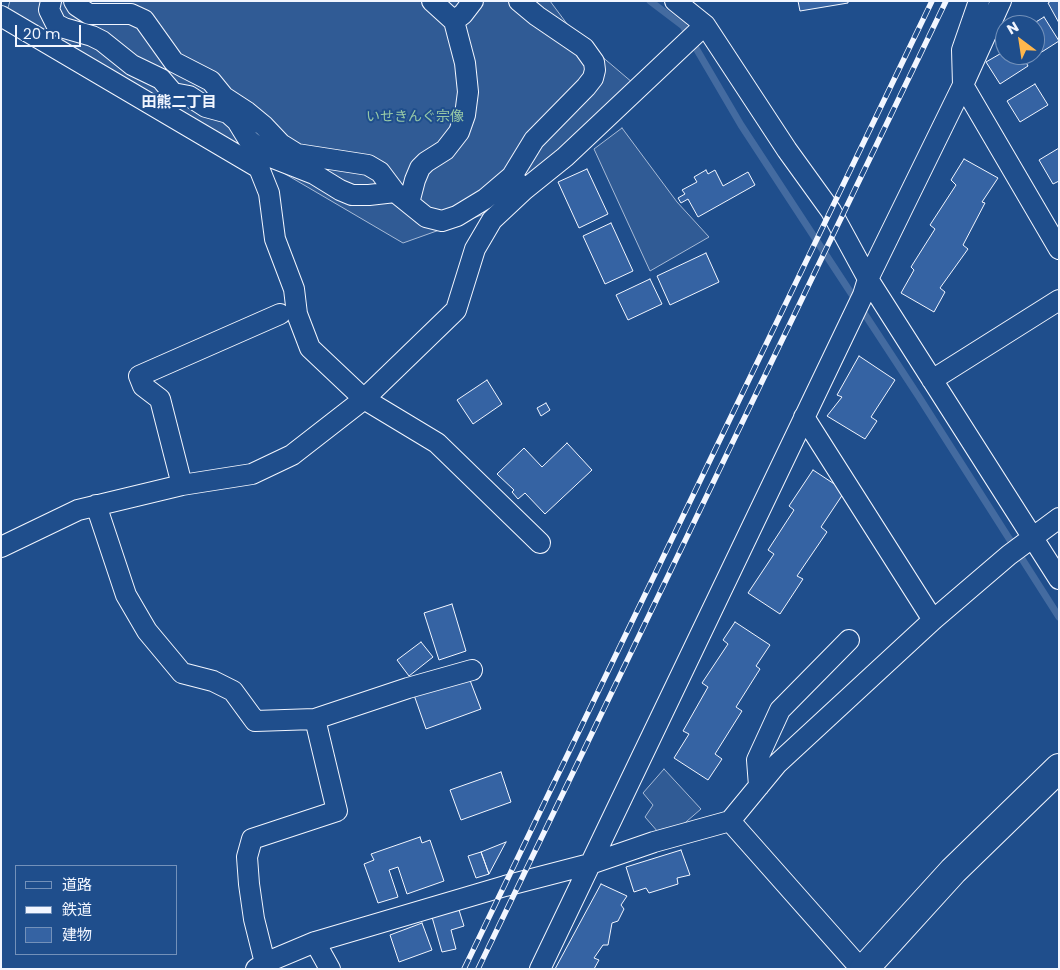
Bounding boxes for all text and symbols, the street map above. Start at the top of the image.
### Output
scale bar [18,15,84,47]
north arrow [995,15,1045,65]
text: N [1003,17,1022,39]
text: 20 m [23,23,61,44]
district label: 田熊二丁目 [142,94,216,112]
park label: いせきんぐ宗像 [366,109,464,125]
legend [15,865,178,955]
text: 道路 [62,874,92,895]
text: 鉄道 [62,899,92,920]
text: 建物 [62,924,92,945]

